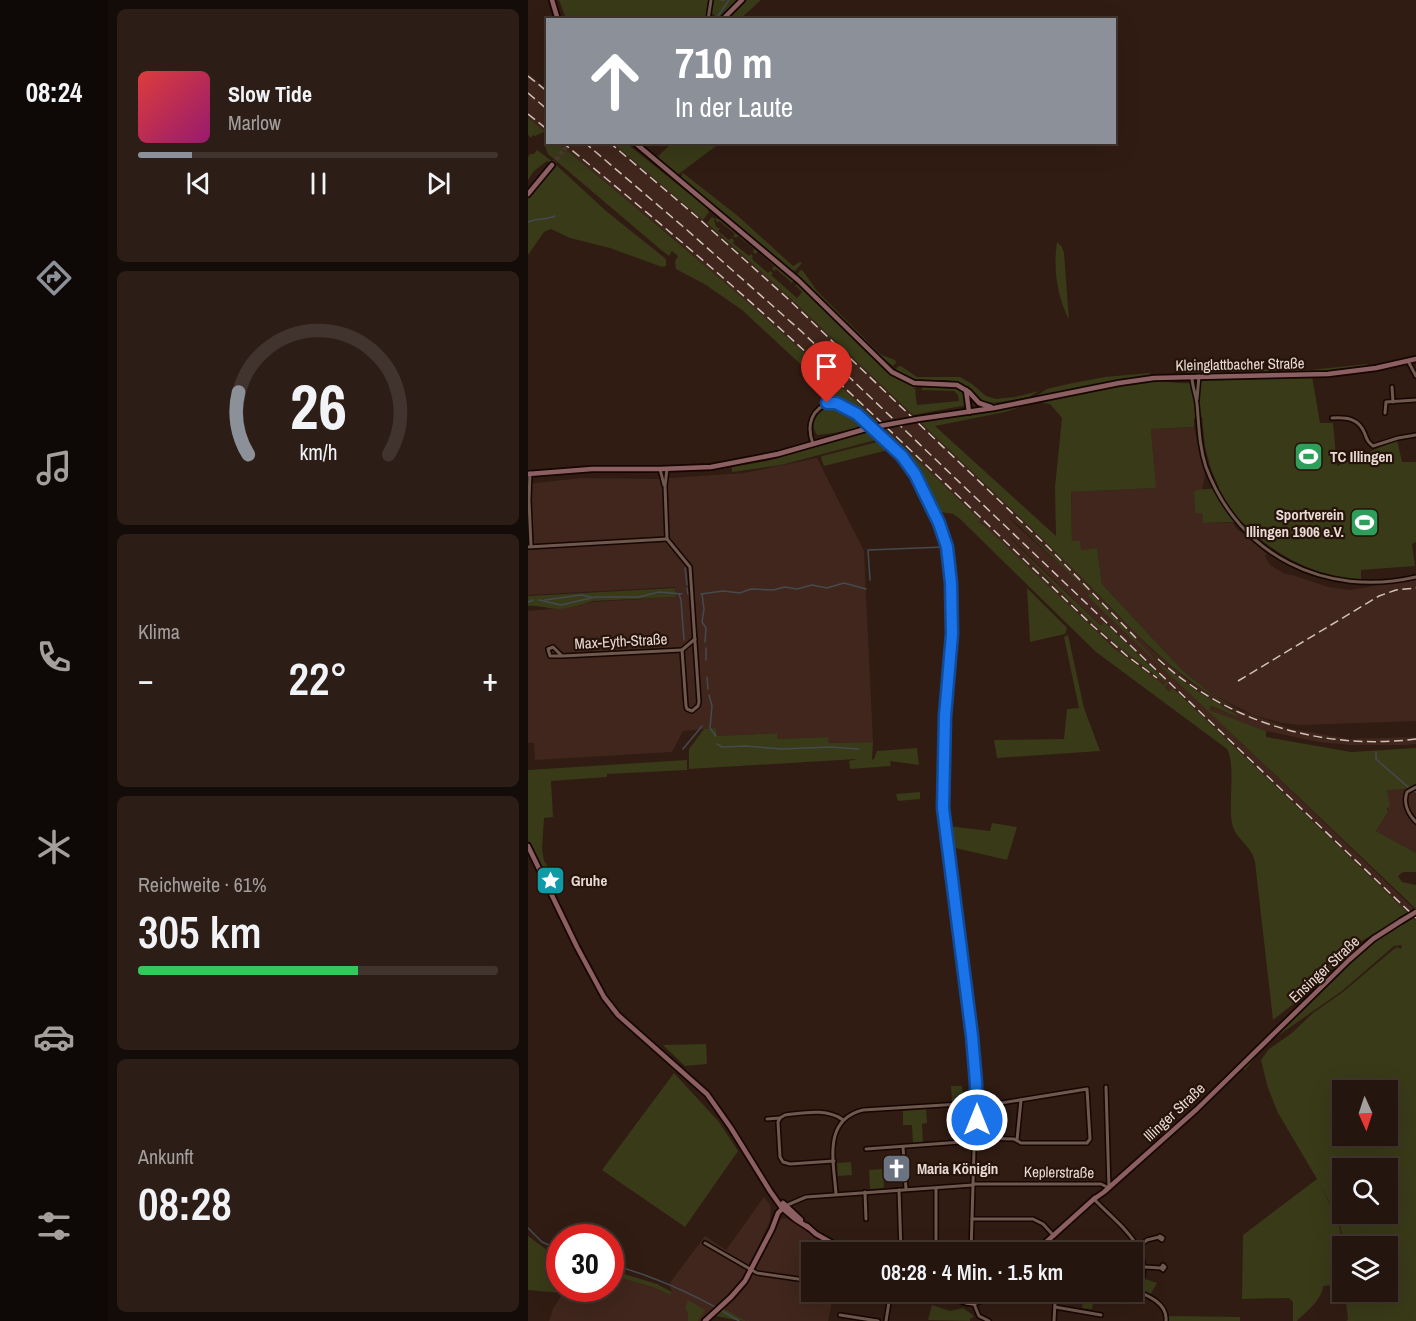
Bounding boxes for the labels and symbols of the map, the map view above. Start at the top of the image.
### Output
pin [801,341,852,403]
street label: Kleinglattbacher Straße [1175,352,1305,376]
sports icon: TC Illingen [1293,440,1325,472]
place label: TC Illingen [1330,446,1393,467]
place label: Sportverein Illingen 1906 e.V. [1246,504,1344,542]
sports icon: Sportverein Illingen 1906 e.V. [1349,507,1381,539]
street label: Max-Eyth-Straße [574,628,668,654]
place icon: Gruhe [534,864,566,896]
place label: Gruhe [571,870,607,891]
street label: Ensinger Straße [1284,931,1364,1007]
street label: Illinger Straße [1139,1078,1210,1146]
north arrow [1332,1080,1398,1146]
position arrow [945,1088,1009,1152]
church icon: Maria Königin [880,1152,912,1184]
place label: Maria Königin [917,1158,998,1179]
street label: Keplerstraße [1024,1161,1095,1183]
speed limit sign: 30 [546,1224,624,1302]

